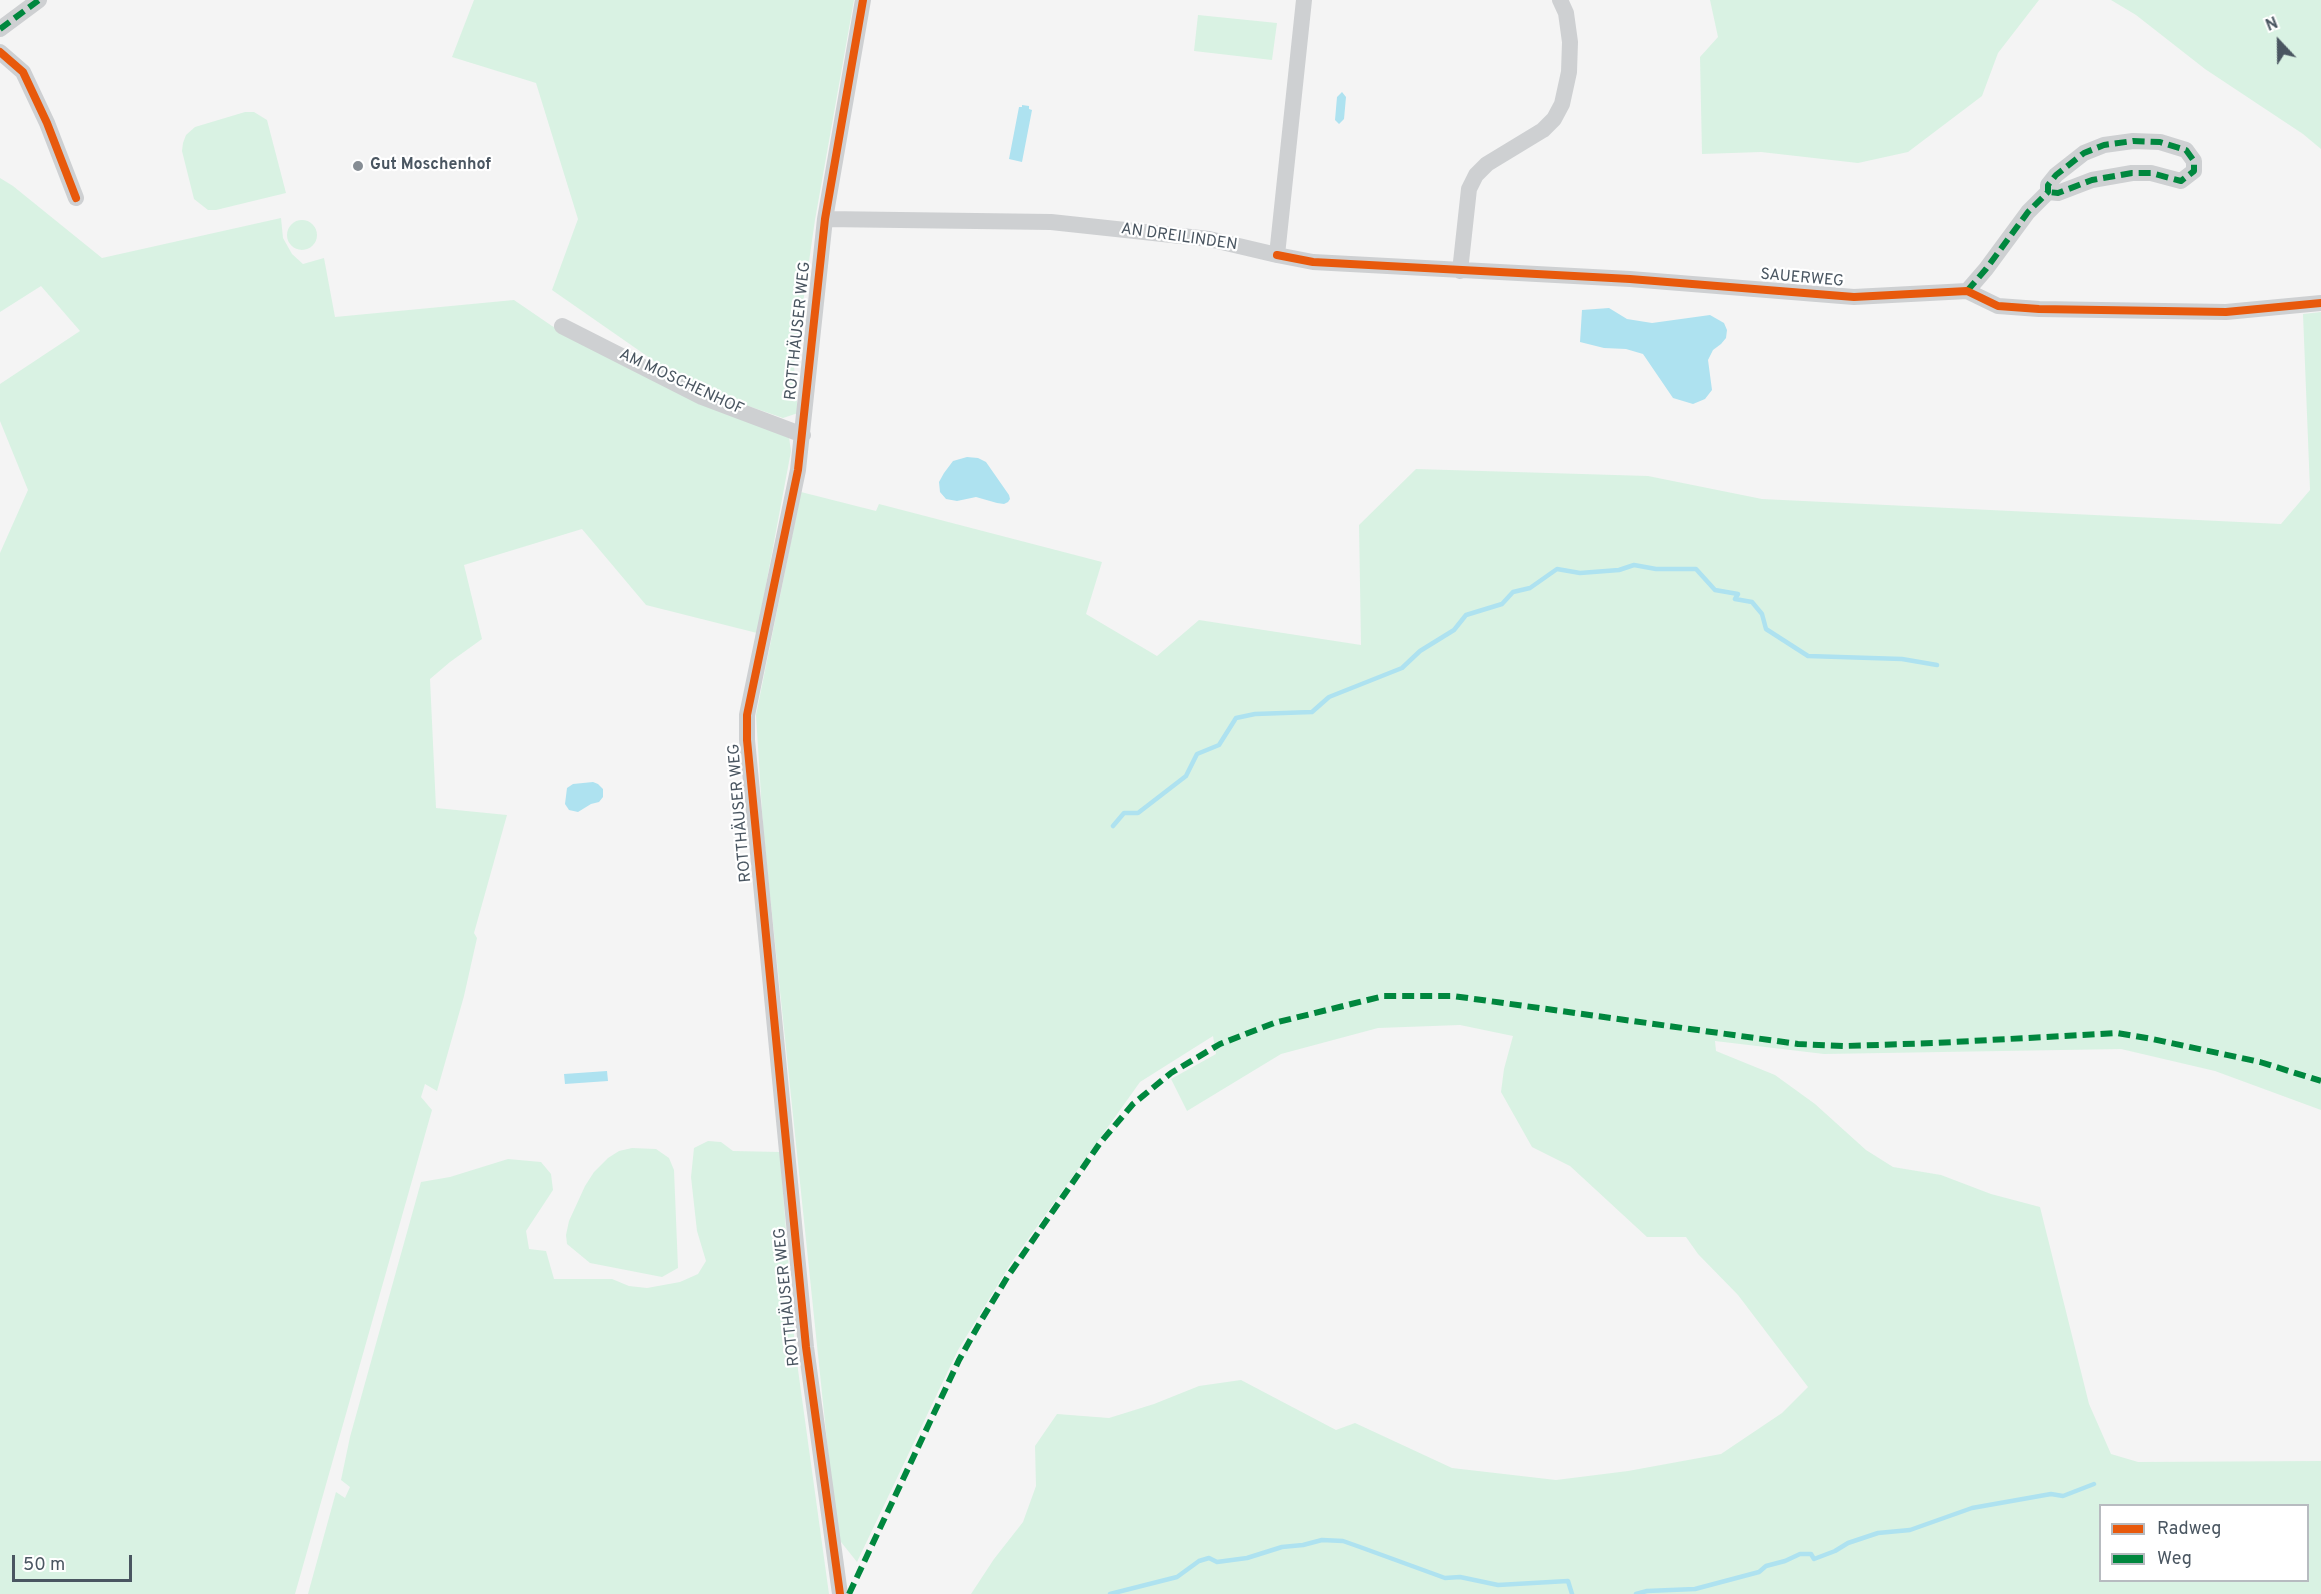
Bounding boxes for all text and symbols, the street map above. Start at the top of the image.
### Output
north arrow [2249,12,2309,72]
text: N [2263,14,2281,37]
place label: Gut Moschenhof [370,156,491,176]
marker: Gut Moschenhof [351,159,365,173]
street label: AN DREILINDEN [1120,220,1238,256]
street label: ROTTHÄUSER WEG [782,261,816,401]
street label: SAUERWEG [1759,266,1845,292]
street label: AM MOSCHENHOF [616,346,746,420]
street label: ROTTHÄUSER WEG [725,743,757,883]
street label: ROTTHÄUSER WEG [771,1227,805,1367]
legend [2099,1504,2309,1582]
text: Radweg [2157,1518,2221,1541]
scale bar [15,1543,135,1581]
text: Weg [2157,1548,2192,1571]
text: 50 m [23,1554,65,1577]

